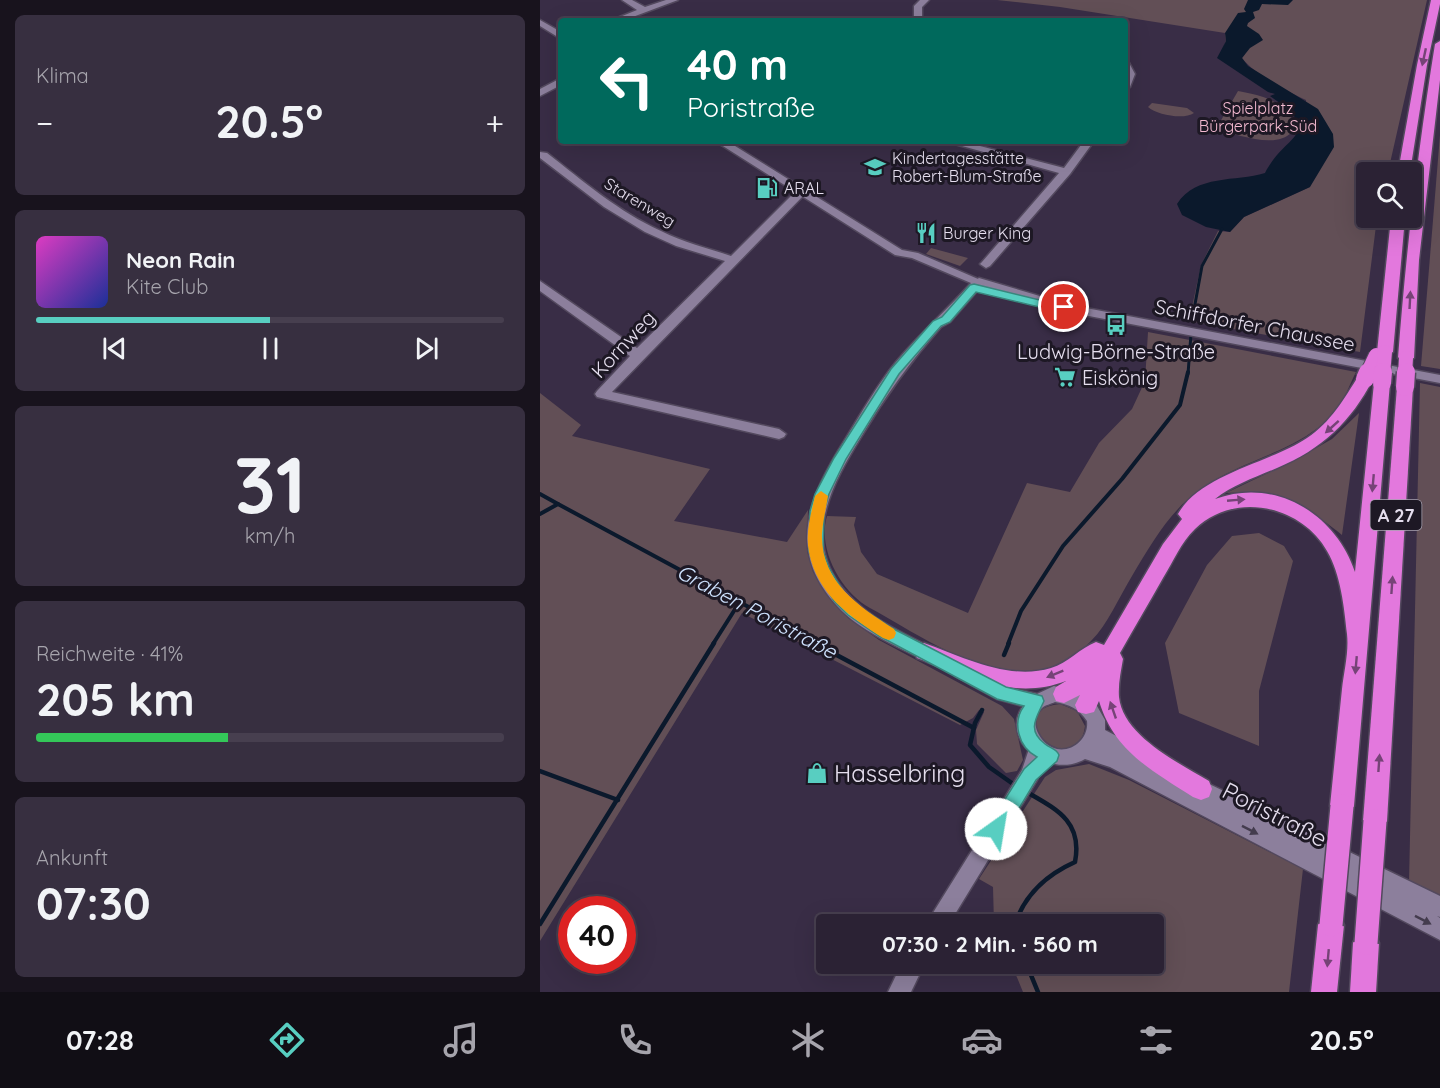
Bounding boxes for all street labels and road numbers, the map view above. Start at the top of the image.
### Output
street label: Starenweg [601,173,679,231]
street label: Schiffdorfer Chaussee [1153,293,1357,357]
street label: Kornweg [586,305,660,383]
road number: A 27 [1370,500,1422,530]
street label: Poristraße [1217,775,1333,853]

